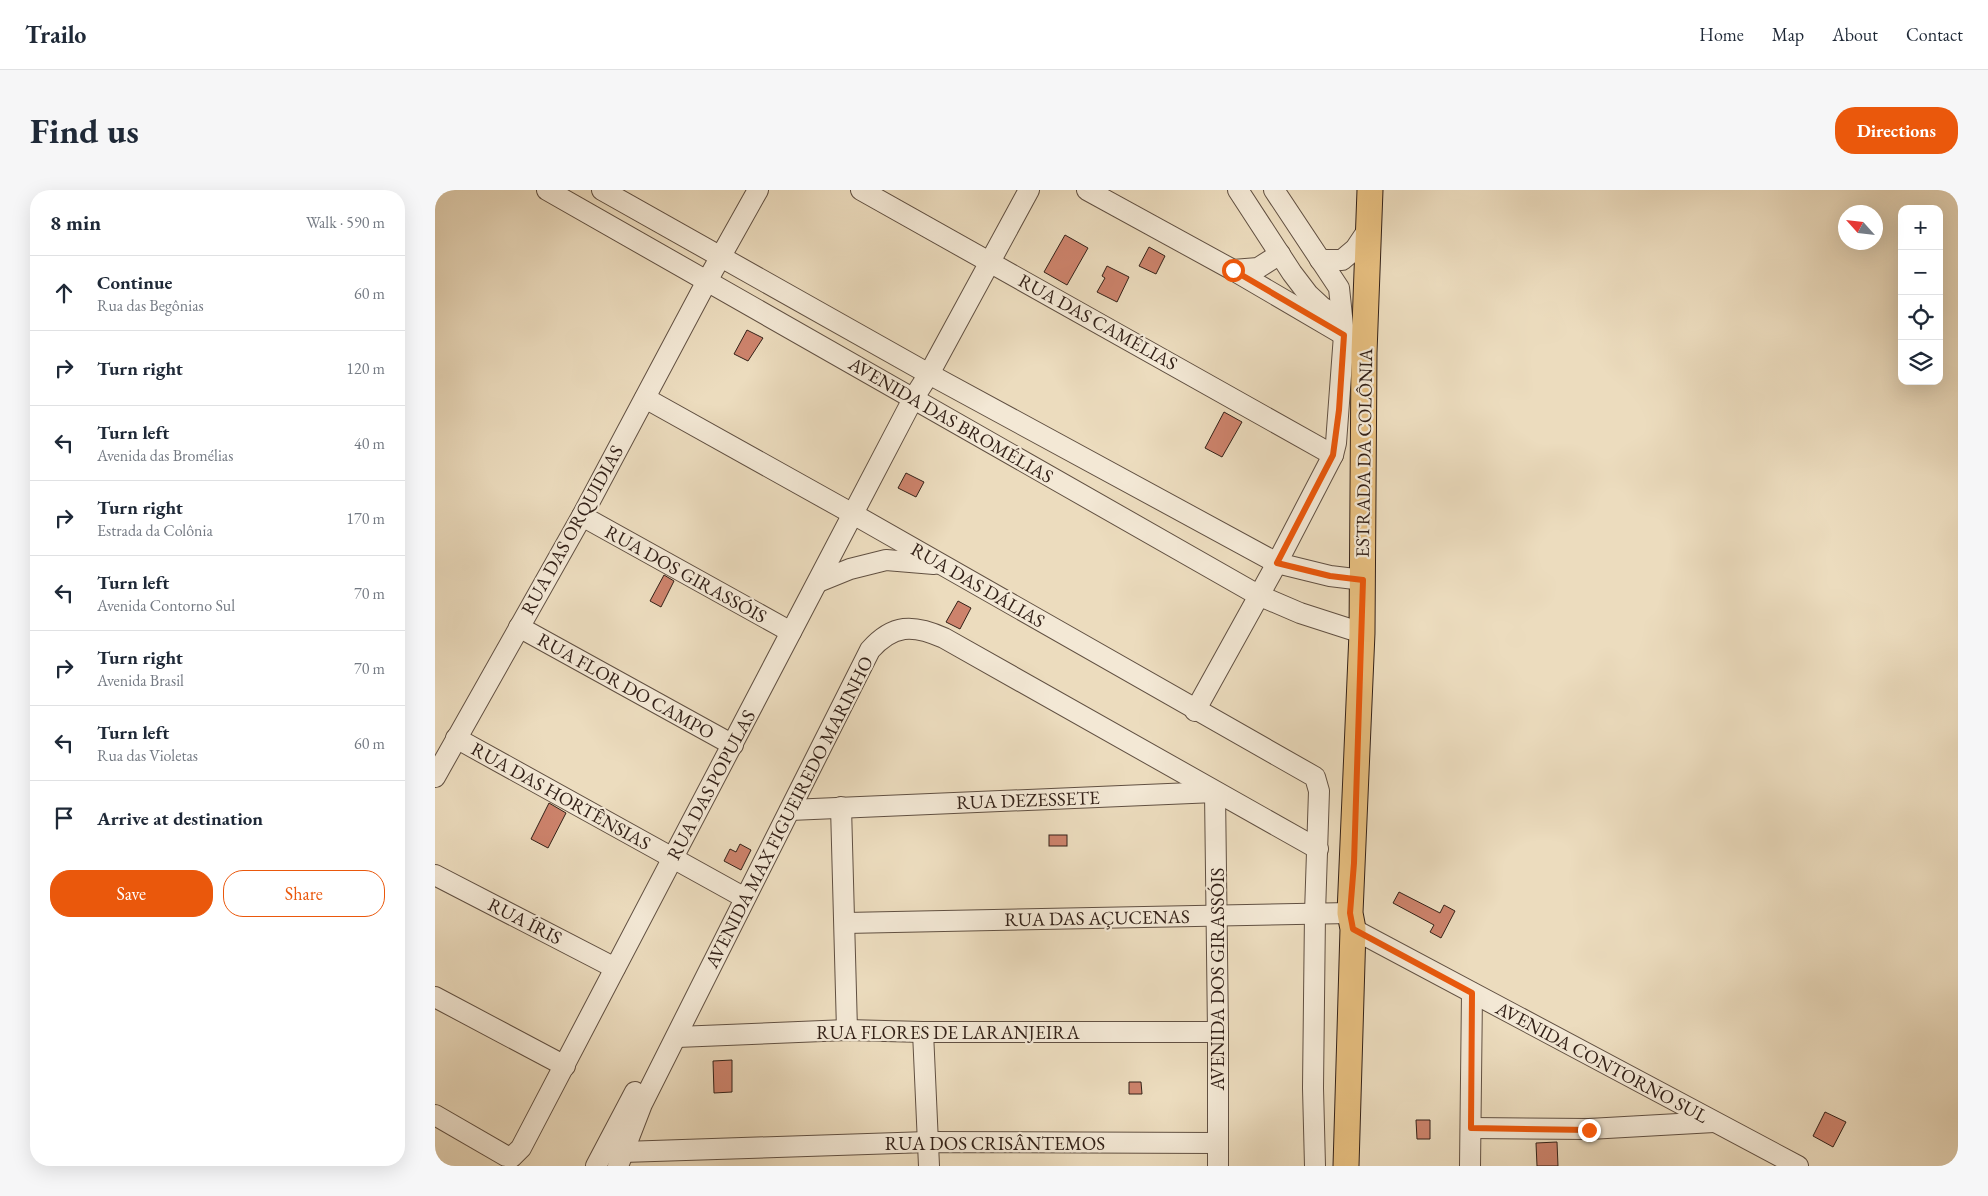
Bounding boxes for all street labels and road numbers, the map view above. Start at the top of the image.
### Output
street label: RUA DAS CAMÉLIAS [1014,268,1182,376]
street label: ESTRADA DA COLÔNIA [1350,347,1378,558]
street label: AVENIDA DAS BROMÉLIAS [843,351,1058,489]
street label: RUA DAS ORQUIDIAS [515,441,629,619]
street label: RUA DOS GIRASSÓIS [601,519,771,629]
street label: RUA DAS DÁLIAS [907,537,1050,634]
street label: RUA FLOR DO CAMPO [533,627,719,745]
street label: AVENIDA MAX FIGUEIREDO MARINHO [699,652,879,973]
street label: RUA DAS POPULAS [661,705,761,864]
street label: RUA DAS HORTÊNSIAS [467,736,655,856]
street label: RUA DEZESSETE [956,785,1100,815]
street label: AVENIDA DOS GIRASSÓIS [1205,867,1230,1091]
street label: RUA ÍRIS [484,892,566,950]
street label: RUA DAS AÇUCENAS [1004,904,1190,932]
street label: AVENIDA CONTORNO SUL [1491,995,1712,1129]
street label: RUA FLORES DE LARANJEIRA [816,1020,1081,1045]
street label: RUA DOS CRISÂNTEMOS [885,1131,1105,1156]

